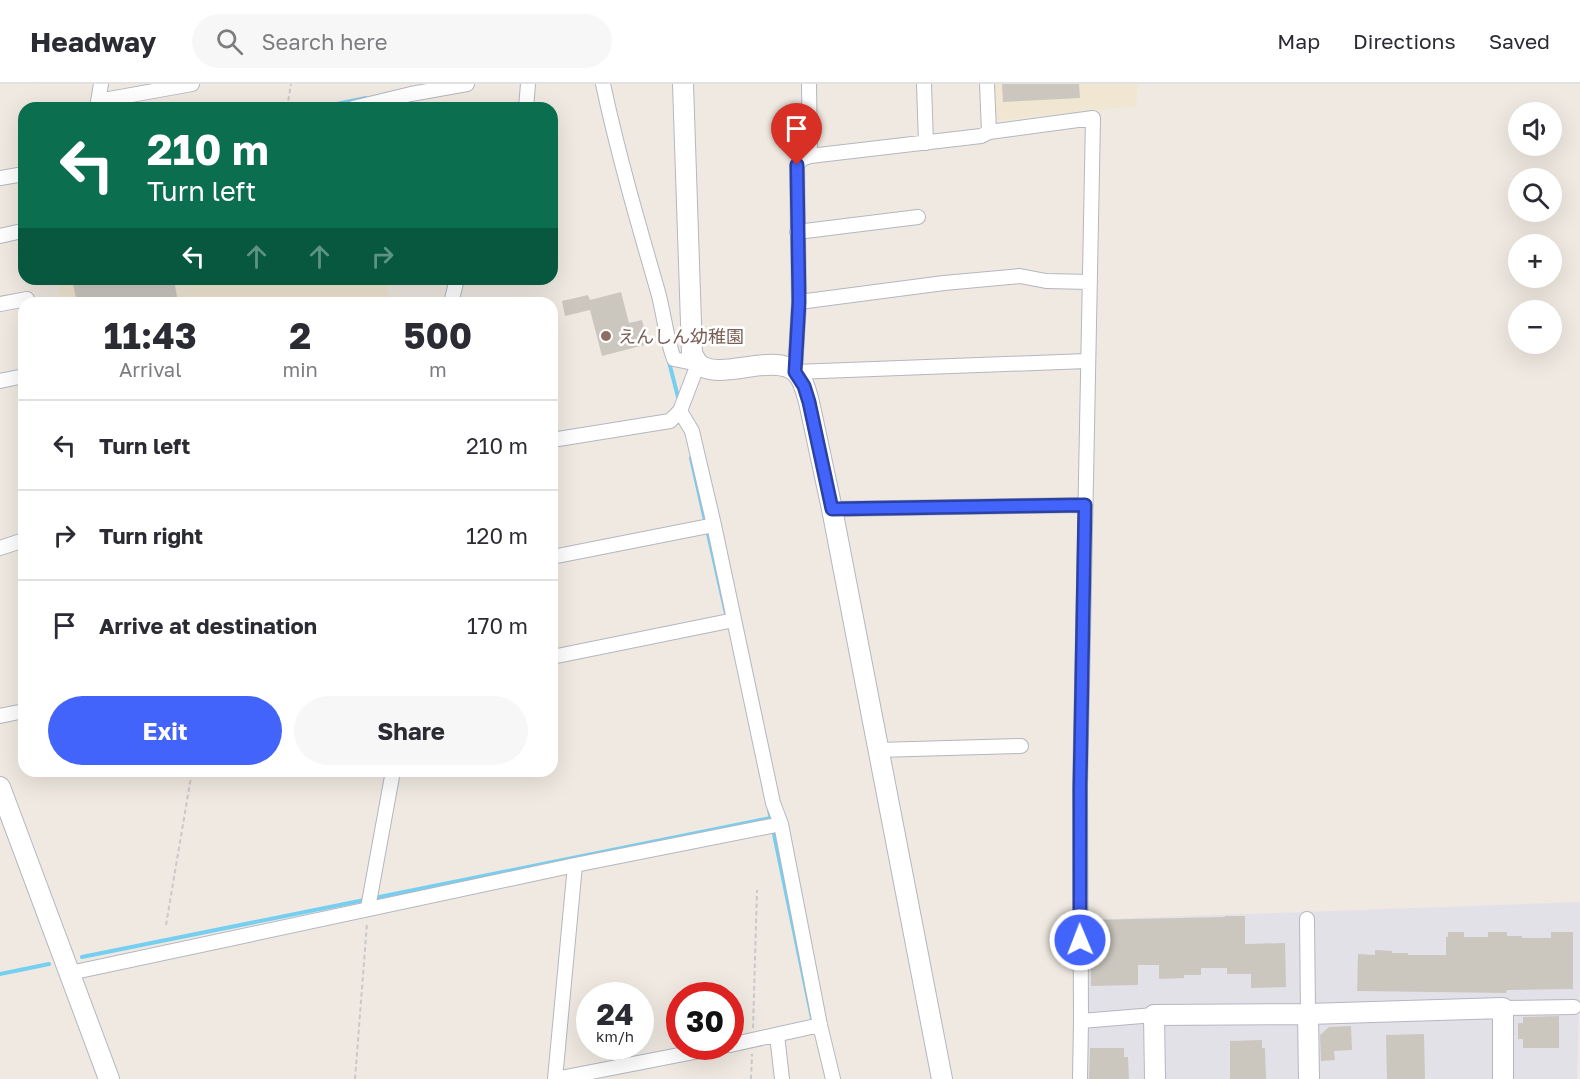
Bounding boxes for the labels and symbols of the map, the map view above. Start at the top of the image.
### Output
pin [771,103,822,165]
place label: えんしん幼稚園 [618,325,744,347]
marker: えんしん幼稚園 [599,329,613,343]
position arrow [1048,908,1112,972]
speed limit sign: 30 [666,982,744,1060]

